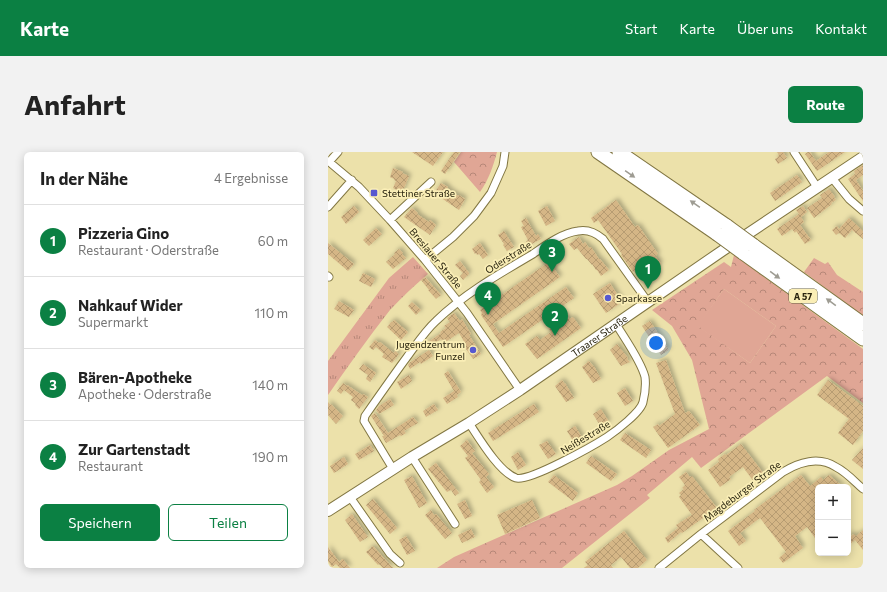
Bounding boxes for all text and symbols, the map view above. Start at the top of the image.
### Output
text: Karte [20,17,69,40]
text: Start [625,20,658,37]
text: Karte [680,20,715,37]
text: Über uns [737,20,793,37]
text: Kontakt [815,20,867,37]
button: Route [788,86,863,123]
text: Anfahrt [24,87,126,121]
text: In der Nähe [40,168,128,189]
text: 4 Ergebnisse [214,170,288,186]
one-way arrow [625,170,636,178]
place label: Stettiner Straße [382,187,455,199]
marker: Stettiner Straße [369,188,379,198]
one-way arrow [689,200,700,208]
text: Pizzeria Gino [78,224,169,242]
street label: Breslauer Straße [407,225,465,291]
text: 1 [50,233,56,249]
text: 60 m [258,233,288,249]
street label: Oderstraße [483,238,533,276]
pin: 3 [539,239,565,272]
text: Restaurant · Oderstraße [78,242,219,258]
pin: 1 [635,256,661,289]
one-way arrow [769,271,780,279]
pin: 4 [475,282,501,315]
road number: A 57 [789,289,817,303]
place label: Sparkasse [616,292,662,304]
marker: Sparkasse [603,293,613,303]
text: Nahkauf Wider [78,296,183,314]
one-way arrow [826,297,837,306]
pin: 2 [542,303,568,336]
text: 2 [49,305,57,321]
text: 110 m [255,305,288,321]
street label: Traarer Straße [569,312,629,359]
text: Supermarkt [78,314,148,330]
your location [646,333,666,353]
place label: Jugendzentrum Funzel [396,338,465,362]
marker: Jugendzentrum Funzel [468,345,478,355]
text: Bären-Apotheke [78,368,192,386]
text: 3 [49,377,57,393]
text: 140 m [252,377,288,393]
text: Apotheke · Oderstraße [78,386,211,402]
street label: Neißestraße [558,417,612,457]
text: Zur Gartenstadt [78,440,190,458]
text: 4 [49,449,57,465]
text: 190 m [252,449,288,465]
text: Restaurant [78,458,143,474]
street label: Magdeburger Straße [701,458,783,524]
map controls [815,484,851,556]
button: + [815,484,851,520]
button: Speichern [40,504,160,541]
button: Teilen [168,504,288,541]
button: − [815,520,851,556]

